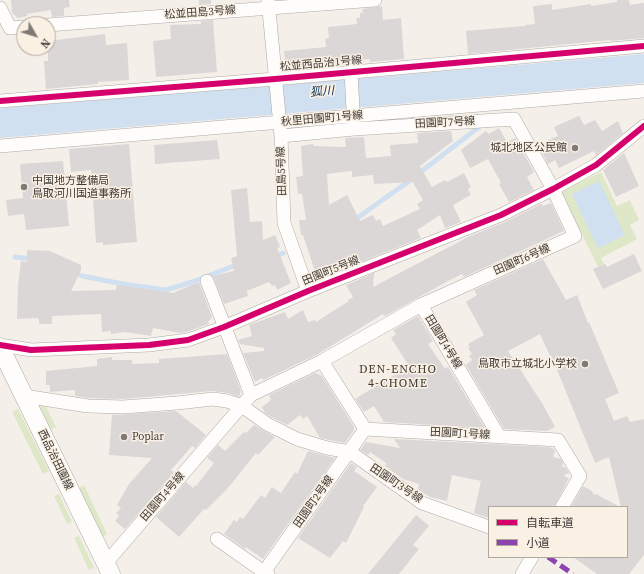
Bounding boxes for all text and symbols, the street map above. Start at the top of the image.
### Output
street label: 松並田島3号線 [164,4,236,22]
north arrow [16,16,56,56]
text: N [37,35,53,51]
street label: 松並西品治1号線 [279,54,363,74]
water label: 狐川 [310,84,334,100]
street label: 秋里田園町1号線 [280,109,364,129]
street label: 田園町7号線 [414,115,476,131]
place label: 城北地区公民館 [490,141,567,155]
marker: 城北地区公民館 [570,143,580,153]
street label: 田島5号線 [275,146,289,196]
place label: 中国地方整備局 鳥取河川国道事務所 [32,174,131,200]
marker: 中国地方整備局 鳥取河川国道事務所 [19,182,29,192]
street label: 田園町6号線 [492,242,552,278]
street label: 田園町5号線 [300,254,362,288]
street label: 田園町4号線 [422,313,464,371]
place label: 鳥取市立城北小学校 [478,357,577,371]
marker: 鳥取市立城北小学校 [580,359,590,369]
district label: DEN-ENCHO 4-CHOME [359,363,437,391]
street label: 田園町1号線 [429,426,491,442]
street label: 西品治田園線 [35,427,75,493]
place label: Poplar [132,430,164,444]
marker: Poplar [119,432,129,442]
street label: 田園町3号線 [367,462,425,506]
street label: 田園町4号線 [138,470,188,524]
street label: 田園町2号線 [291,473,337,531]
legend [488,506,628,558]
text: 自転車道 [526,515,574,531]
text: 小道 [526,535,550,551]

